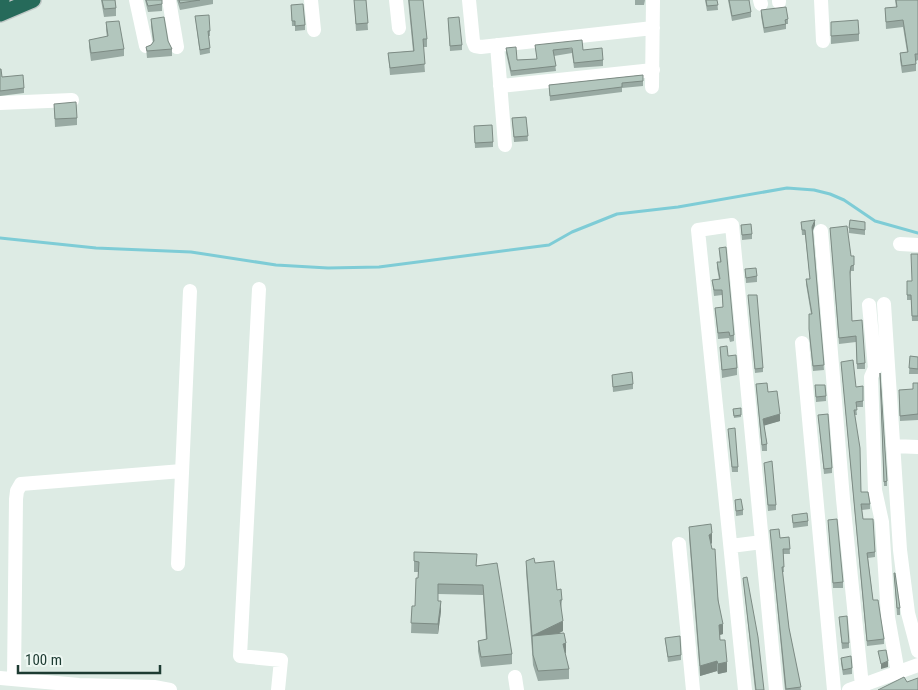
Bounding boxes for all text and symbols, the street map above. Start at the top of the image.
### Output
scale bar [18,642,160,674]
text: 100 m [25,651,62,669]

